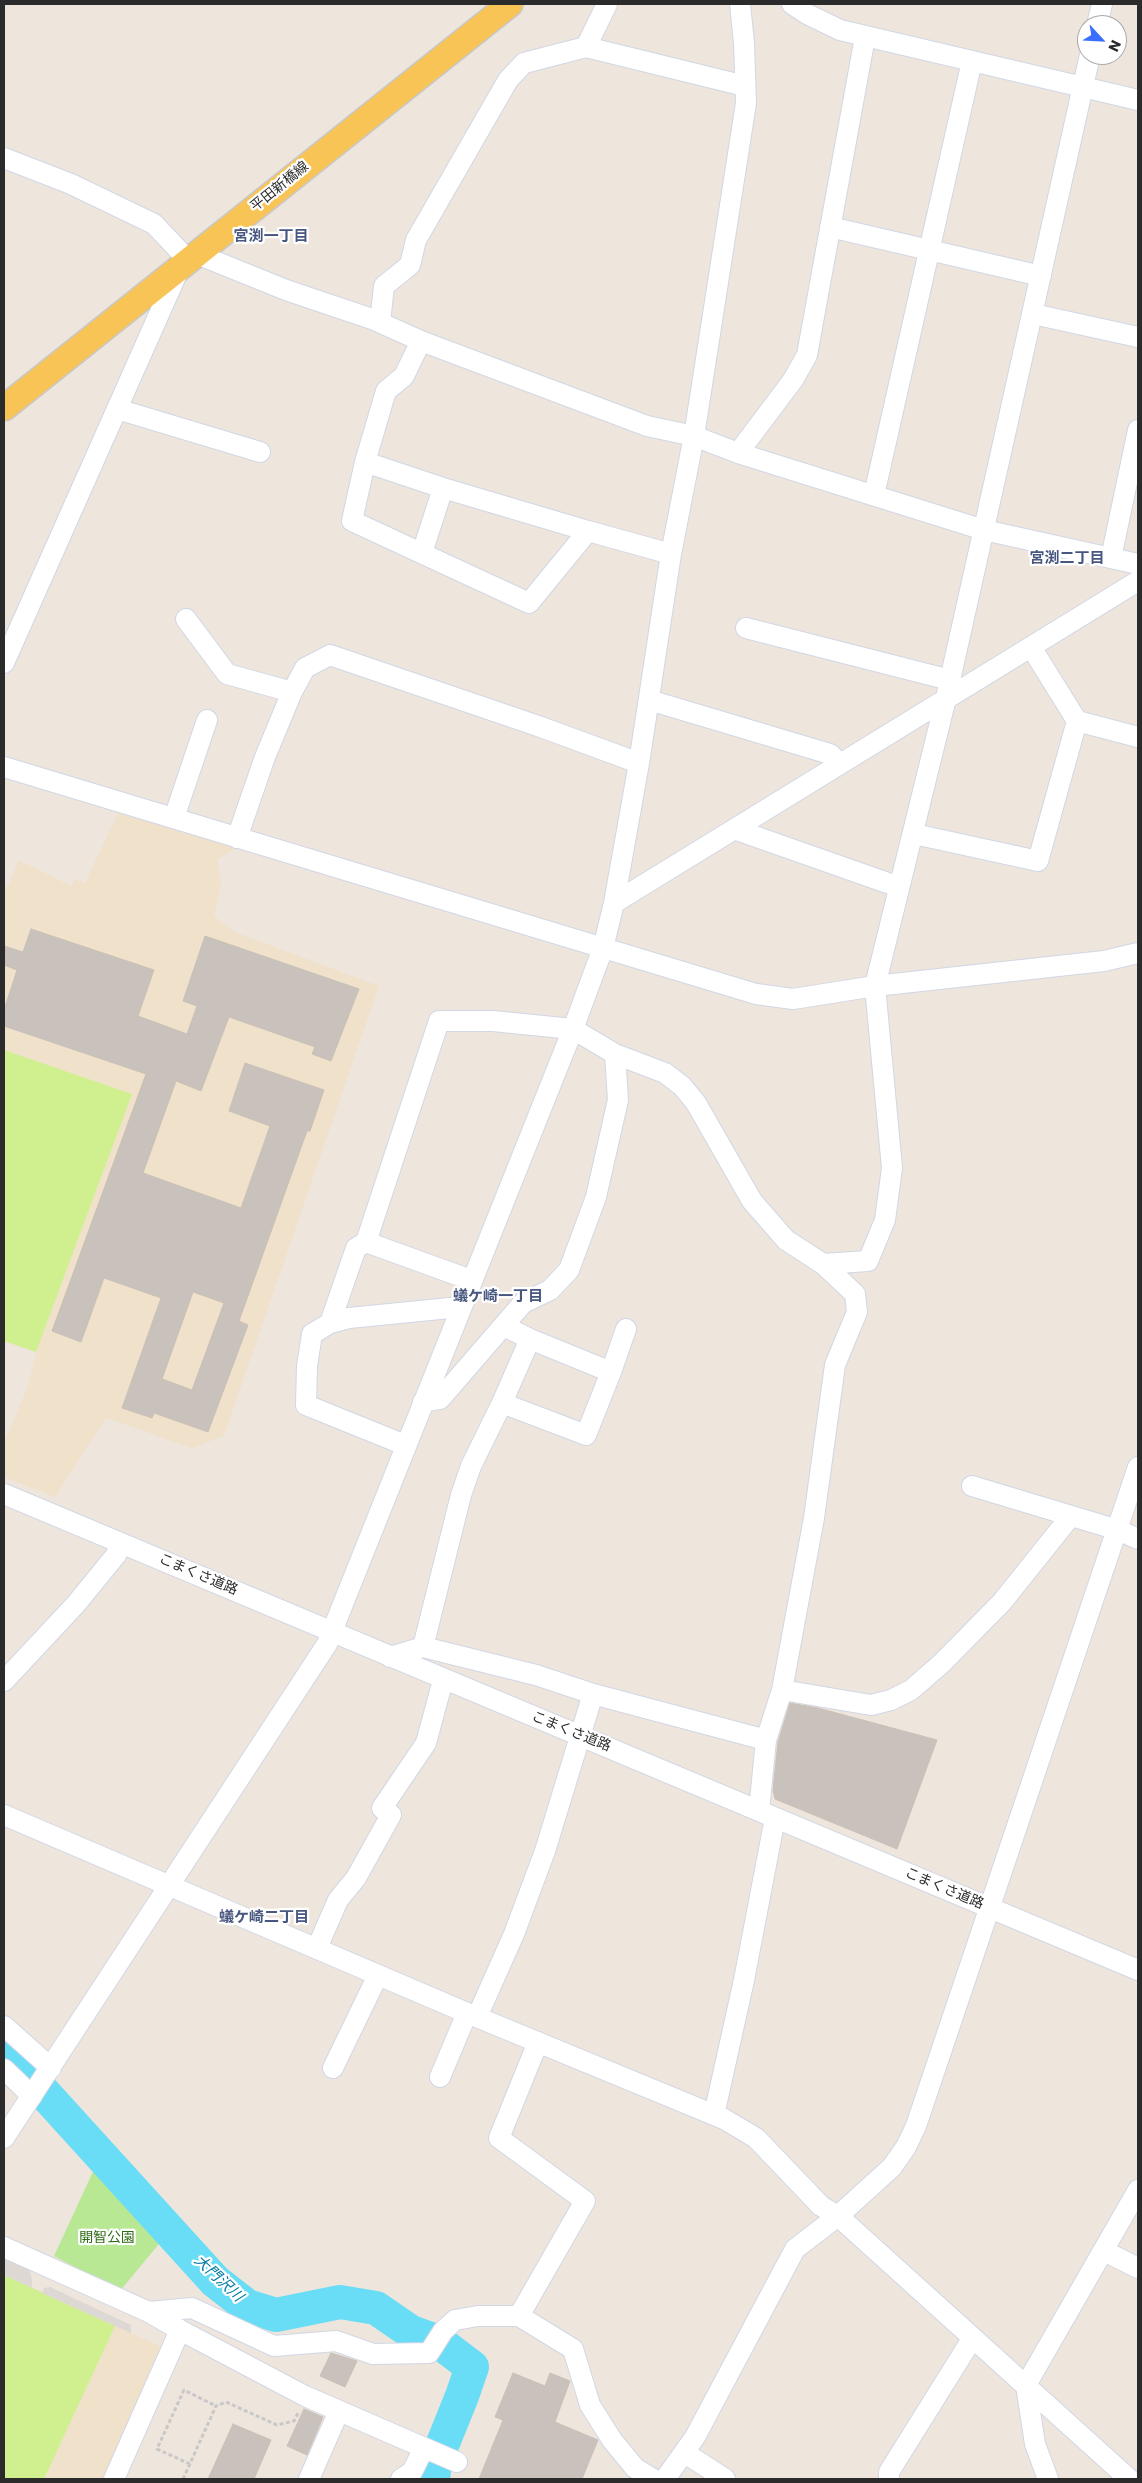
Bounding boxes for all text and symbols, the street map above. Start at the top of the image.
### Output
north arrow [1077,15,1127,65]
text: N [1103,37,1126,55]
street label: 平田新橋線 [248,158,312,216]
district label: 宮渕一丁目 [234,228,308,246]
district label: 宮渕二丁目 [1030,550,1104,568]
district label: 蟻ケ崎一丁目 [453,1288,543,1306]
street label: こまくさ道路 [156,1551,240,1599]
street label: こまくさ道路 [529,1708,613,1756]
street label: こまくさ道路 [902,1865,986,1913]
district label: 蟻ケ崎二丁目 [219,1909,309,1927]
park label: 開智公園 [79,2230,135,2246]
water label: 大門沢川 [190,2252,246,2306]

